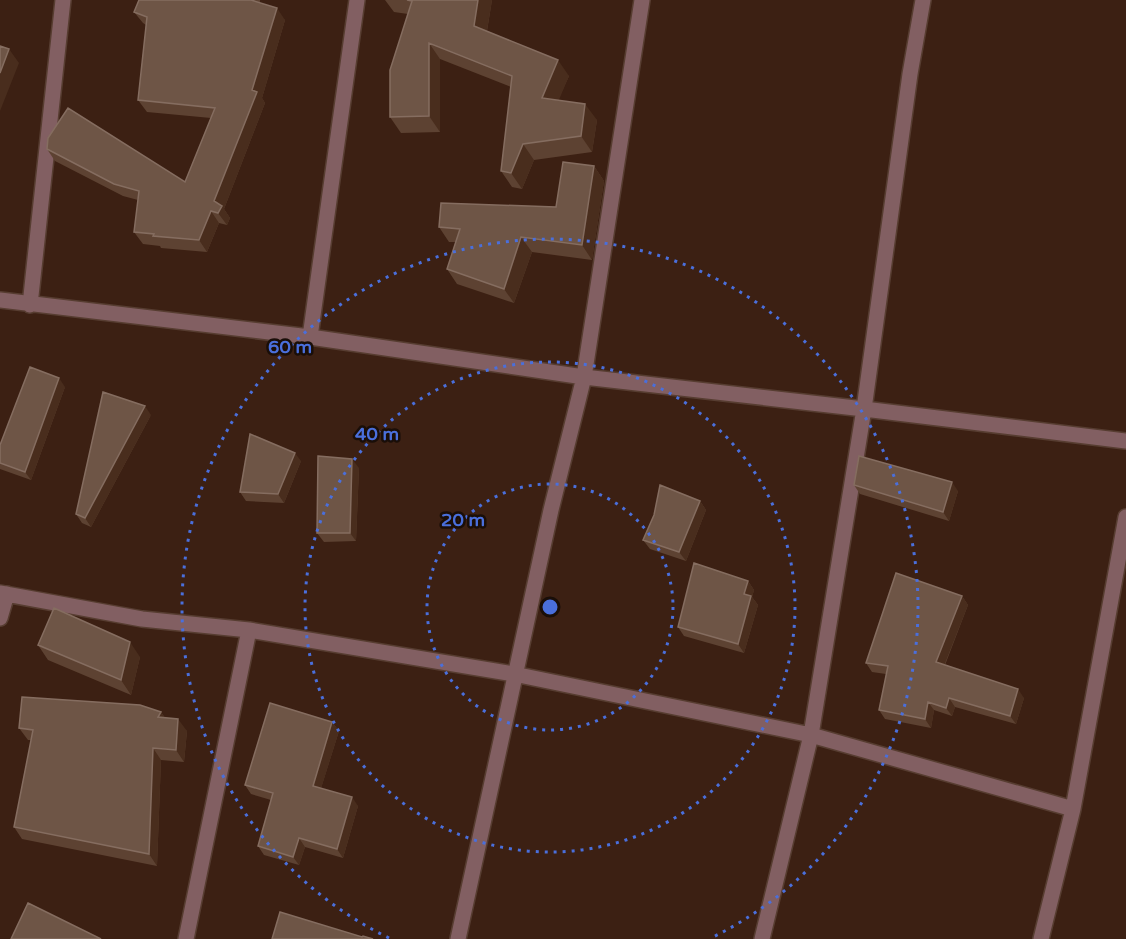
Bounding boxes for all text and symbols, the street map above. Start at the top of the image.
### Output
text: 60 m [268,336,312,358]
text: 40 m [355,423,399,445]
text: 20 m [441,509,485,531]
centre of rings [540,597,560,617]

